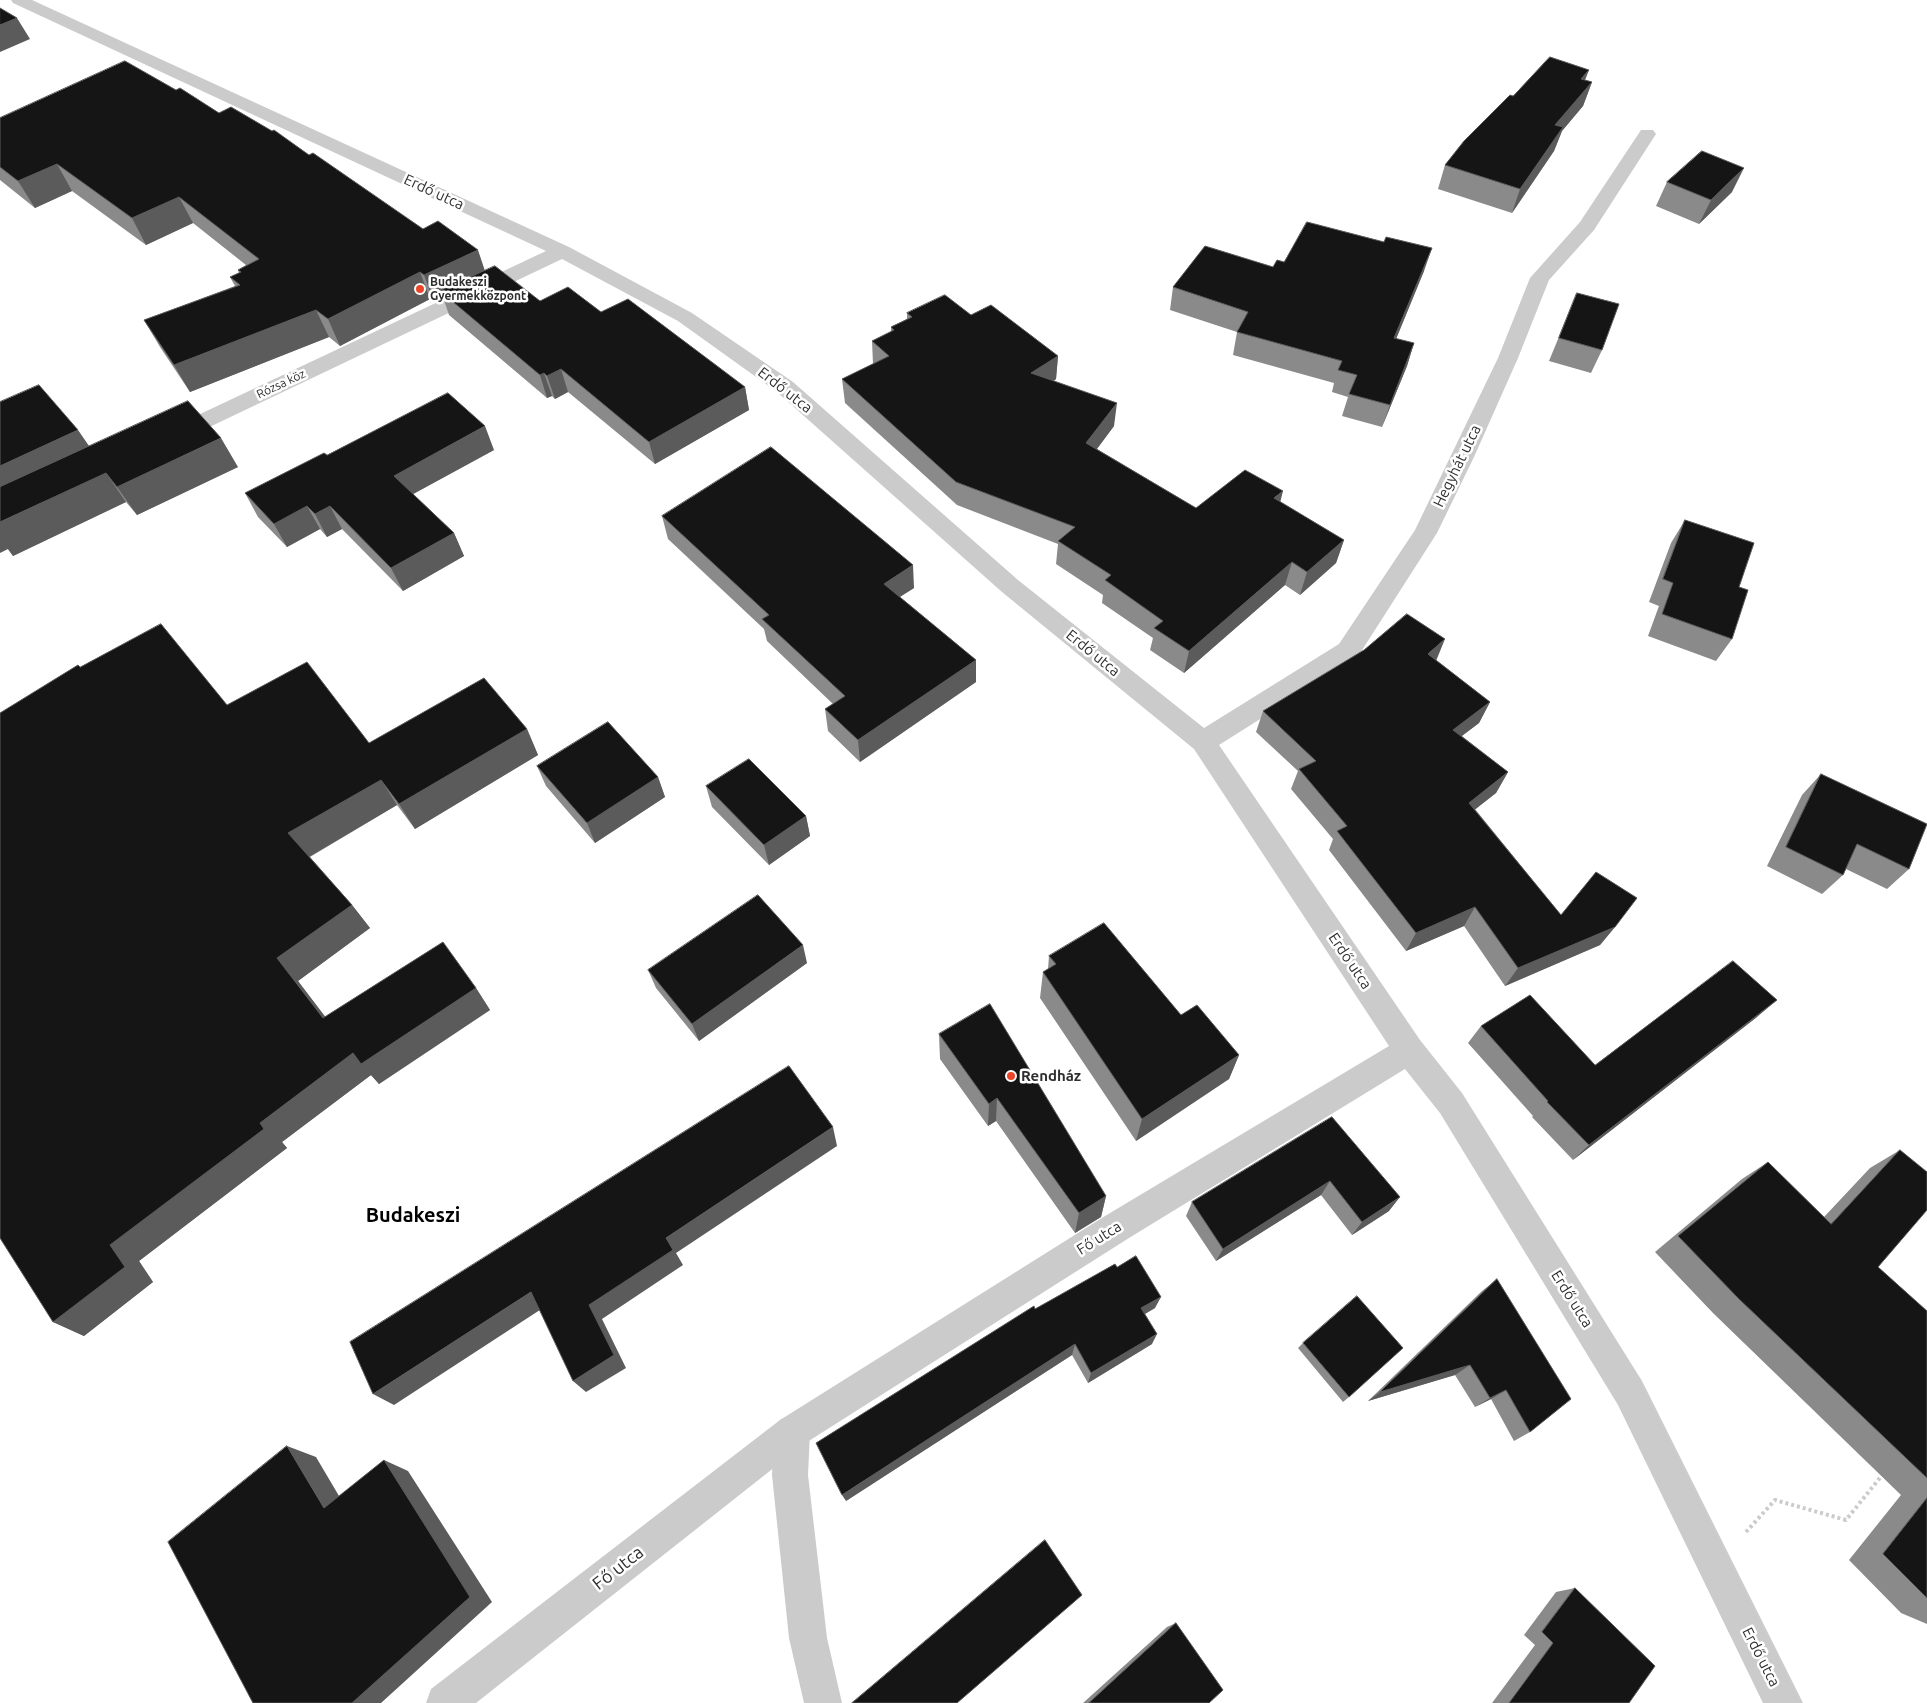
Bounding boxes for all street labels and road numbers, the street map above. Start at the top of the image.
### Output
street label: Erdő utca [401,170,467,214]
street label: Erdő utca [754,363,816,417]
street label: Rózsa köz [254,366,308,402]
street label: Hegyhát utca [1429,422,1485,510]
street label: Erdő utca [1062,626,1124,680]
street label: Erdő utca [1325,929,1375,993]
street label: Fő utca [1073,1217,1125,1259]
street label: Erdő utca [1547,1267,1597,1331]
street label: Fő utca [588,1541,648,1595]
street label: Erdő utca [1738,1624,1784,1690]

